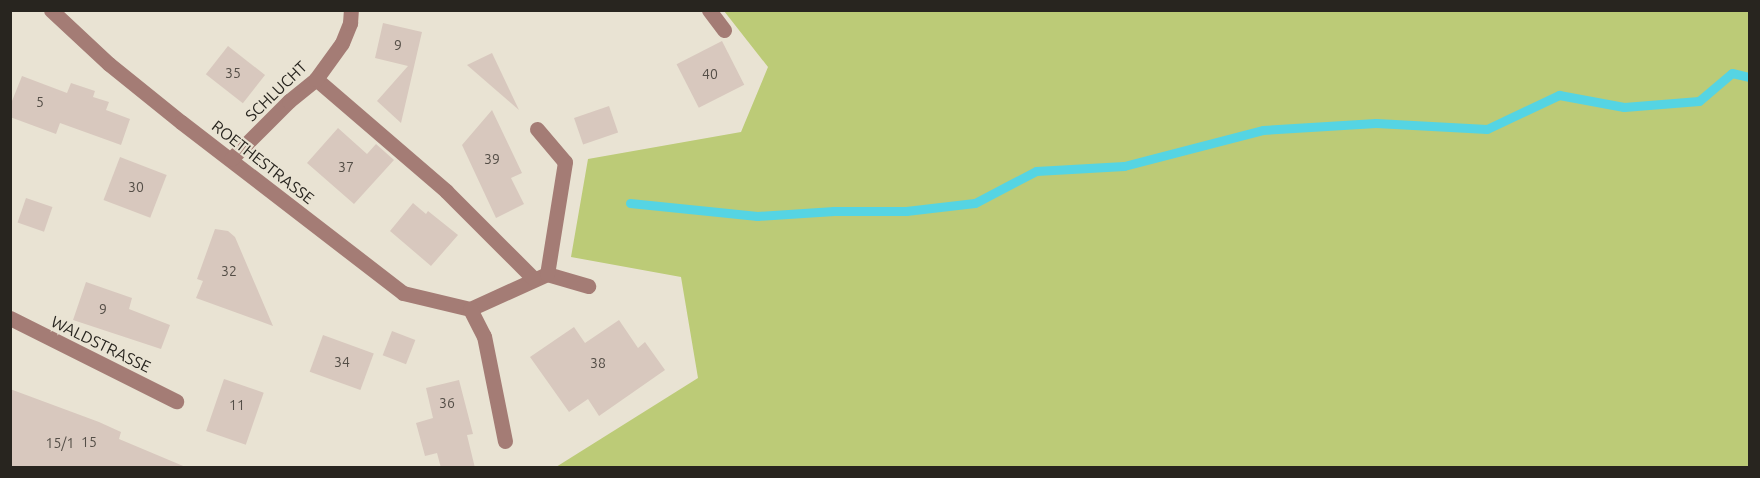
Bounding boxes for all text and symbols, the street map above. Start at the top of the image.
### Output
house number: 9 [394,37,402,53]
street label: SCHLUCHT [241,57,311,125]
house number: 35 [225,65,241,81]
house number: 40 [702,66,718,82]
house number: 5 [36,94,44,110]
street label: ROETHESTRASSE [208,116,318,208]
house number: 39 [484,151,500,167]
house number: 37 [338,159,354,175]
house number: 30 [128,179,144,195]
house number: 32 [221,263,237,279]
house number: 9 [99,301,107,317]
street label: WALDSTRASSE [48,312,154,376]
house number: 34 [334,354,350,370]
house number: 38 [590,355,606,371]
house number: 36 [439,395,455,411]
house number: 11 [229,397,245,413]
house number: 15 [81,434,97,450]
house number: 15/1 [46,435,74,451]

